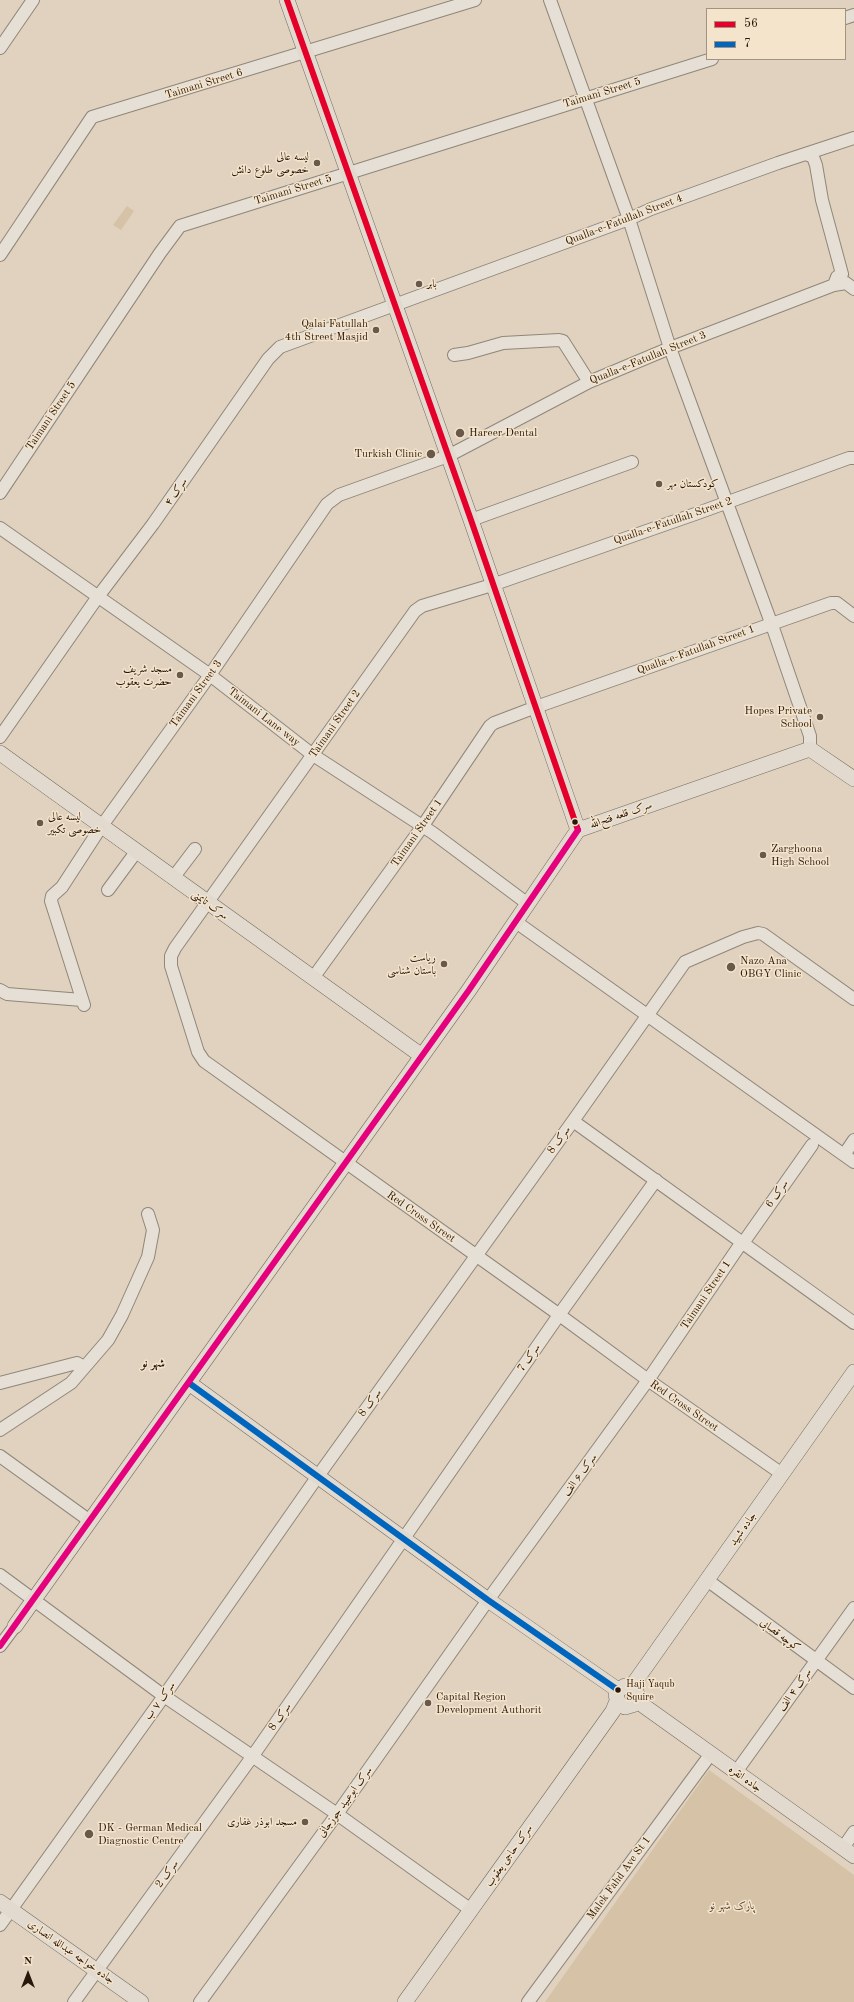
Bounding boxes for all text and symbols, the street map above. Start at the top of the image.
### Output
legend [706,8,846,60]
text: 56 [744,18,758,30]
text: 7 [744,38,751,50]
street label: Taimani Street 6 [164,66,244,102]
street label: Taimani Street 5 [562,75,642,111]
place label: لیسه عالی خصوصی طلوع دانش [231,150,309,176]
marker: لیسه عالی خصوصی طلوع دانش [312,158,322,168]
street label: Taimani Street 5 [253,172,333,208]
street label: Qualla-e-Fatullah Street 4 [564,192,684,248]
place label: بابر [427,277,437,291]
marker: بابر [414,279,424,289]
place label: Qalai Fatullah 4th Street Masjid [285,317,368,343]
marker: Qalai Fatullah 4th Street Masjid [371,325,381,335]
street label: Qualla-e-Fatullah Street 3 [588,329,708,387]
street label: Taimani Street 5 [23,379,79,453]
place label: Hareer Dental [469,426,537,440]
marker: Hareer Dental [454,427,466,439]
place label: Turkish Clinic [354,447,422,461]
marker: Turkish Clinic [425,448,437,460]
street label: سرک ۴ [162,476,190,508]
place label: کودکستان مهر [667,477,718,491]
marker: کودکستان مهر [654,479,664,489]
street label: Qualla-e-Fatullah Street 2 [612,494,734,548]
street label: Qualla-e-Fatullah Street 1 [635,623,757,677]
street label: Taimani Street 3 [167,658,225,730]
place label: مسجد شریف حضرت یعقوب [116,662,172,688]
marker: مسجد شریف حضرت یعقوب [175,670,185,680]
street label: Taimani Lane way [225,685,303,749]
street label: Taimani Street 2 [307,687,363,761]
place label: Hopes Private School [744,704,812,730]
marker: Hopes Private School [815,712,825,722]
street label: Taimani Street 1 [389,796,445,870]
street label: سرک قلعه فتح‌الله [588,798,654,832]
place label: لیسه عالی خصوصی تکبیر [48,810,101,836]
unlabelled marker [570,817,580,827]
marker: لیسه عالی خصوصی تکبیر [35,818,45,828]
place label: Zarghoona High School [771,842,829,868]
marker: Zarghoona High School [758,850,768,860]
street label: سرک تایمنی [189,887,231,923]
place label: ریاست باستان شناسی [387,951,436,977]
place label: Nazo Ana OBGY Clinic [740,954,801,980]
marker: ریاست باستان شناسی [439,959,449,969]
marker: Nazo Ana OBGY Clinic [725,961,737,973]
street label: سرک 8 [545,1124,573,1156]
street label: سرک 6 [763,1178,791,1210]
street label: Red Cross Street [384,1188,458,1246]
street label: Taimani Street 1 [678,1258,734,1332]
street label: سرک 7 [515,1342,543,1374]
district label: شهر نو [141,1357,165,1371]
street label: Red Cross Street [647,1377,721,1435]
street label: سرک 8 [356,1387,384,1419]
street label: سرک ۶ الف [560,1451,600,1499]
street label: جاده شهید [727,1510,759,1548]
street label: کوچه قصابی [757,1616,803,1654]
street label: سرک ۴ الف [775,1666,815,1714]
place label: Haji Yaqub Squire [626,1678,675,1702]
street label: سرک ۷ ب [142,1679,178,1723]
marker: Haji Yaqub Squire [613,1685,623,1695]
place label: Capital Region Development Authorit [436,1690,542,1716]
marker: Capital Region Development Authorit [423,1698,433,1708]
street label: سرک 8 [266,1701,294,1733]
street label: جاده انقره [726,1763,764,1795]
street label: سرک ابوعبید جوزجانی [315,1764,375,1840]
place label: مسجد ابوذر غفاری [227,1815,297,1829]
marker: مسجد ابوذر غفاری [300,1817,310,1827]
place label: DK - German Medical Diagnostic Centre [98,1821,202,1847]
street label: سرک حاجی یعقوب [483,1822,535,1890]
marker: DK - German Medical Diagnostic Centre [83,1828,95,1840]
street label: Malek Fahd Ave St 1 [584,1834,654,1922]
street label: سرک 2 [153,1858,181,1890]
park label: پارک شهر نو [709,1899,755,1913]
street label: جاده خواجه عبدالله انصاری [25,1917,117,1987]
north arrow [8,1954,48,1994]
text: N [24,1956,32,1967]

